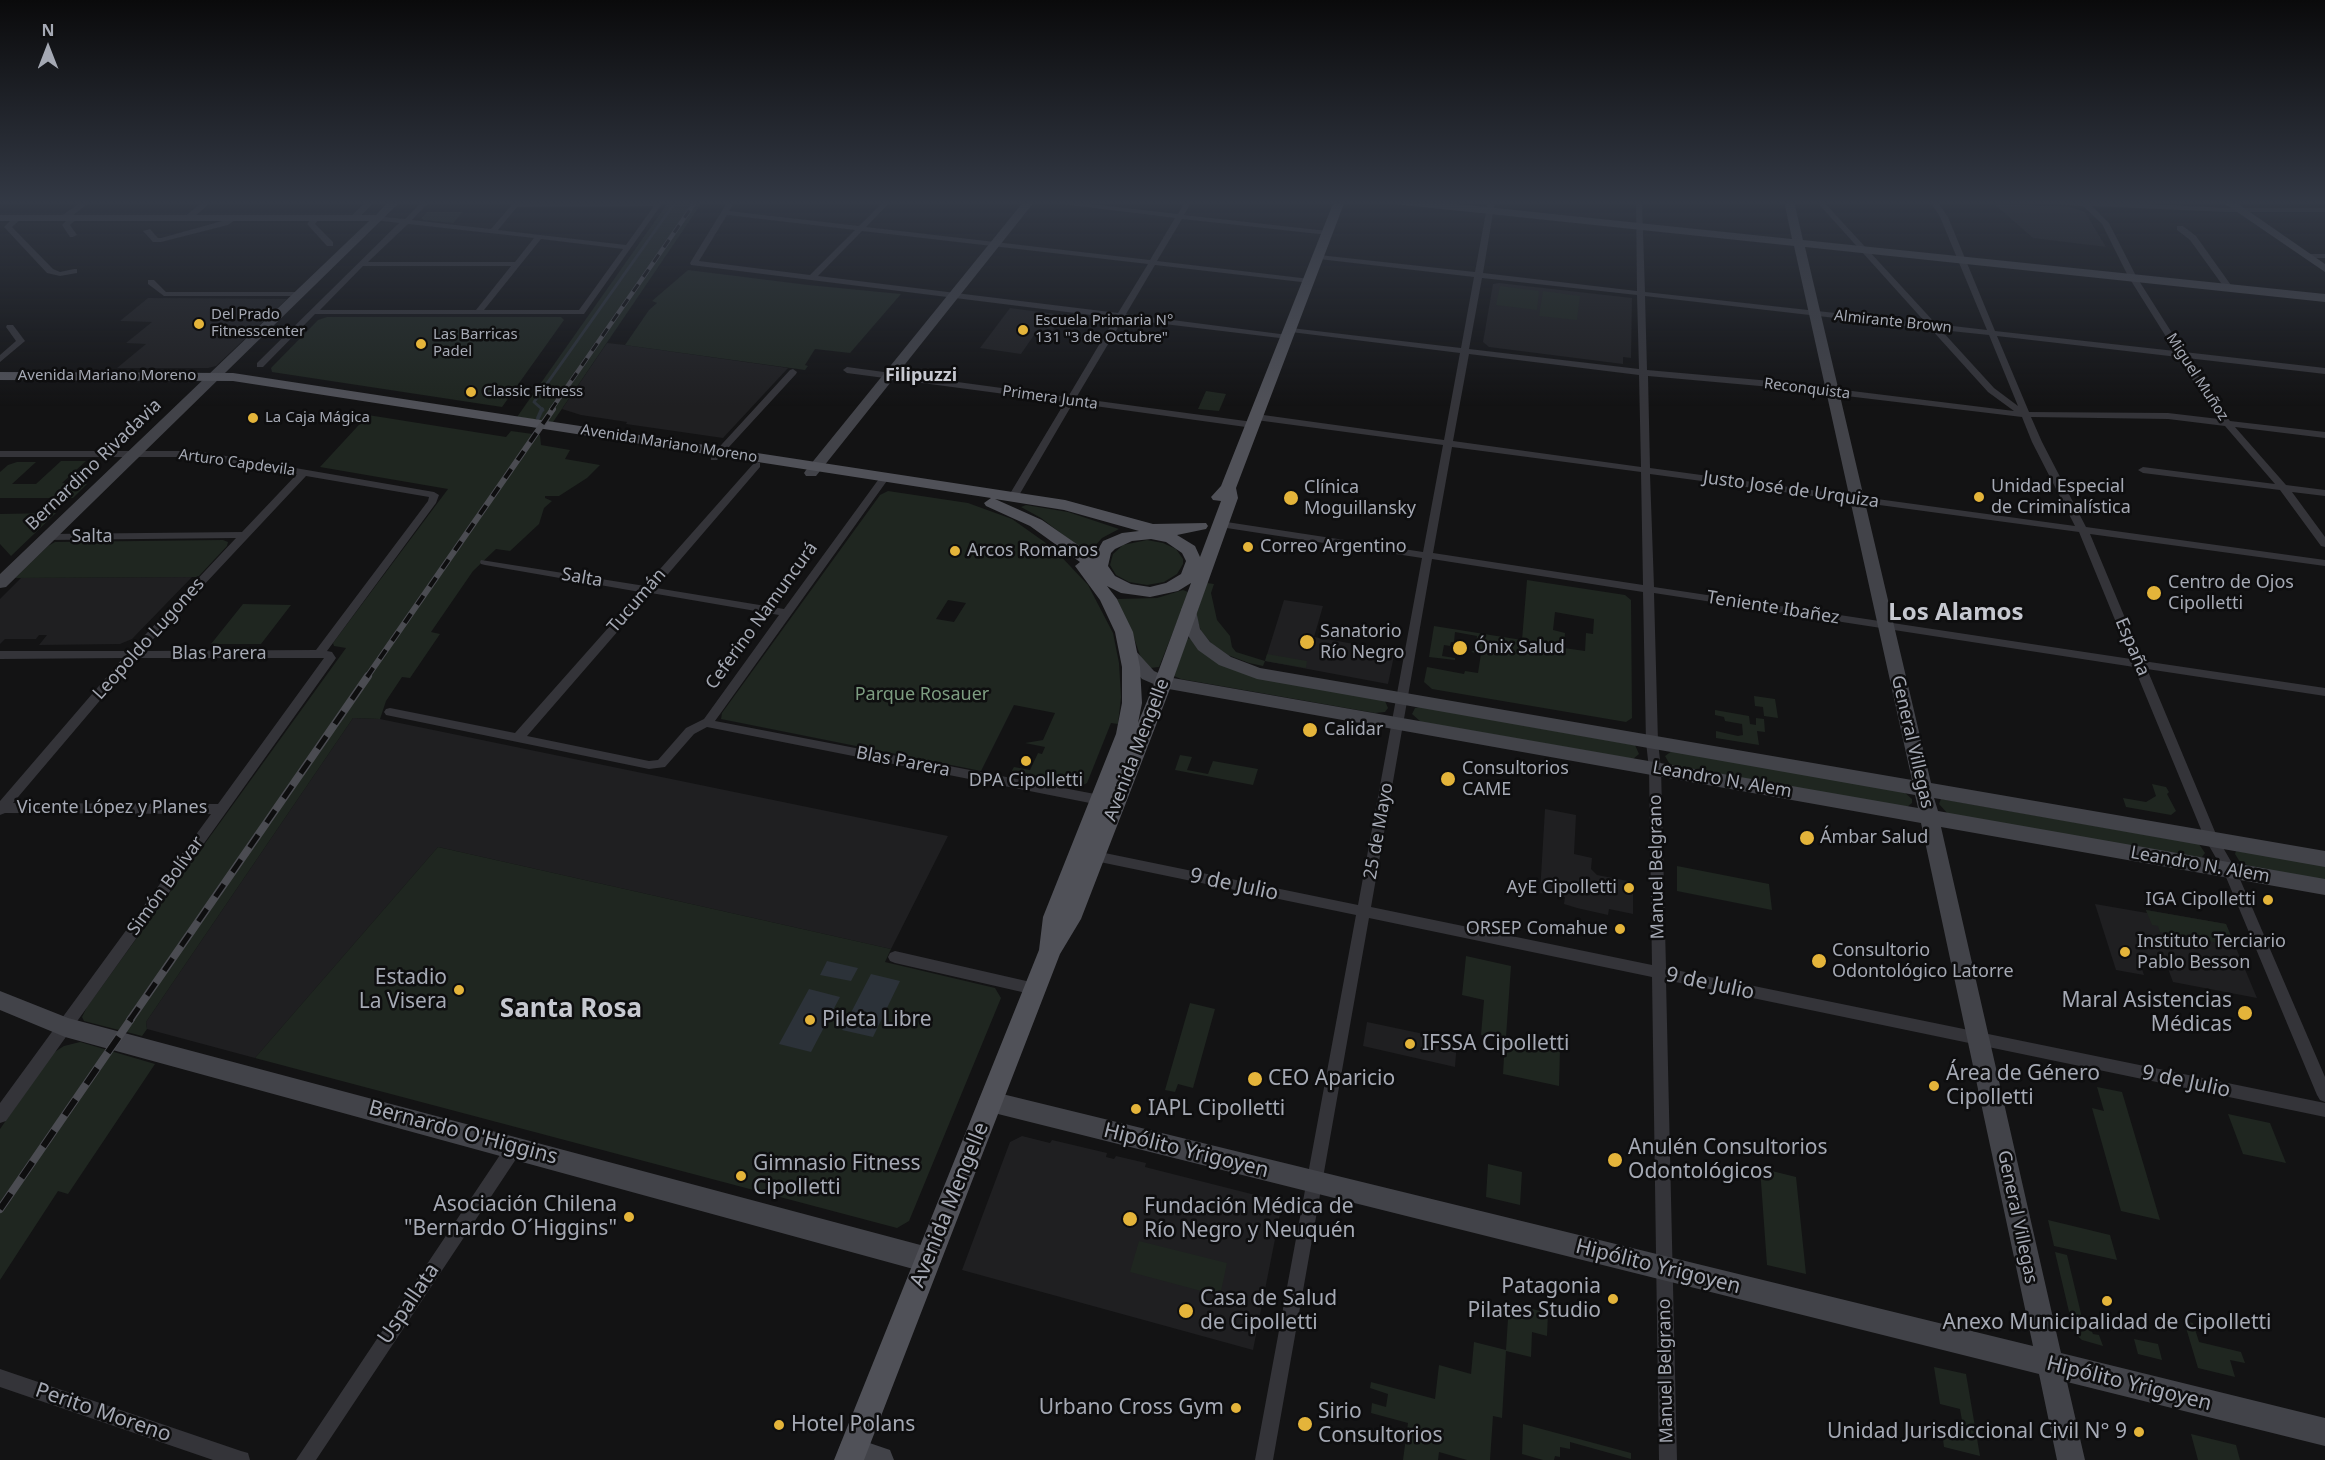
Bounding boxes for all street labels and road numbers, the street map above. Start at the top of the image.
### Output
street label: Almirante Brown [1833,307,1953,337]
street label: Miguel Muñoz [2162,330,2232,424]
street label: Avenida Mariano Moreno [18,367,196,385]
street label: Reconquista [1763,375,1851,403]
street label: Primera Junta [1001,382,1099,414]
street label: Bernardino Rivadavia [22,395,166,535]
street label: Avenida Mariano Moreno [579,421,759,467]
street label: Arturo Capdevila [178,446,296,480]
street label: Justo José de Urquiza [1702,467,1880,513]
street label: Salta [71,526,113,548]
street label: Ceferino Namuncurá [701,538,823,694]
street label: Salta [560,564,604,592]
street label: Tucumán [603,564,671,638]
street label: Leopoldo Lugones [89,574,209,704]
street label: Teniente Ibañez [1705,587,1841,629]
street label: España [2110,615,2154,679]
street label: Blas Parera [171,643,267,665]
street label: General Villegas [1886,673,1938,811]
street label: Avenida Mengelle [1100,676,1174,824]
street label: Blas Parera [854,742,952,782]
street label: Leandro N. Alem [1651,757,1793,803]
street label: 25 de Mayo [1360,781,1398,881]
street label: Manuel Belgrano [1645,794,1669,940]
street label: Vicente López y Planes [17,797,207,819]
street label: Simón Bolívar [123,832,209,940]
street label: Leandro N. Alem [2129,842,2271,888]
street label: 9 de Julio [1187,863,1281,907]
street label: 9 de Julio [1663,962,1757,1006]
street label: 9 de Julio [2139,1060,2233,1104]
street label: Bernardo O'Higgins [366,1096,560,1170]
street label: Hipólito Yrigoyen [1101,1118,1271,1184]
street label: Avenida Mengelle [905,1119,995,1291]
street label: General Villegas [1992,1148,2042,1286]
street label: Hipólito Yrigoyen [1573,1234,1743,1300]
street label: Uspallata [373,1259,445,1349]
street label: Manuel Belgrano [1654,1298,1678,1444]
street label: Hipólito Yrigoyen [2044,1351,2214,1417]
street label: Perito Moreno [32,1378,174,1448]

